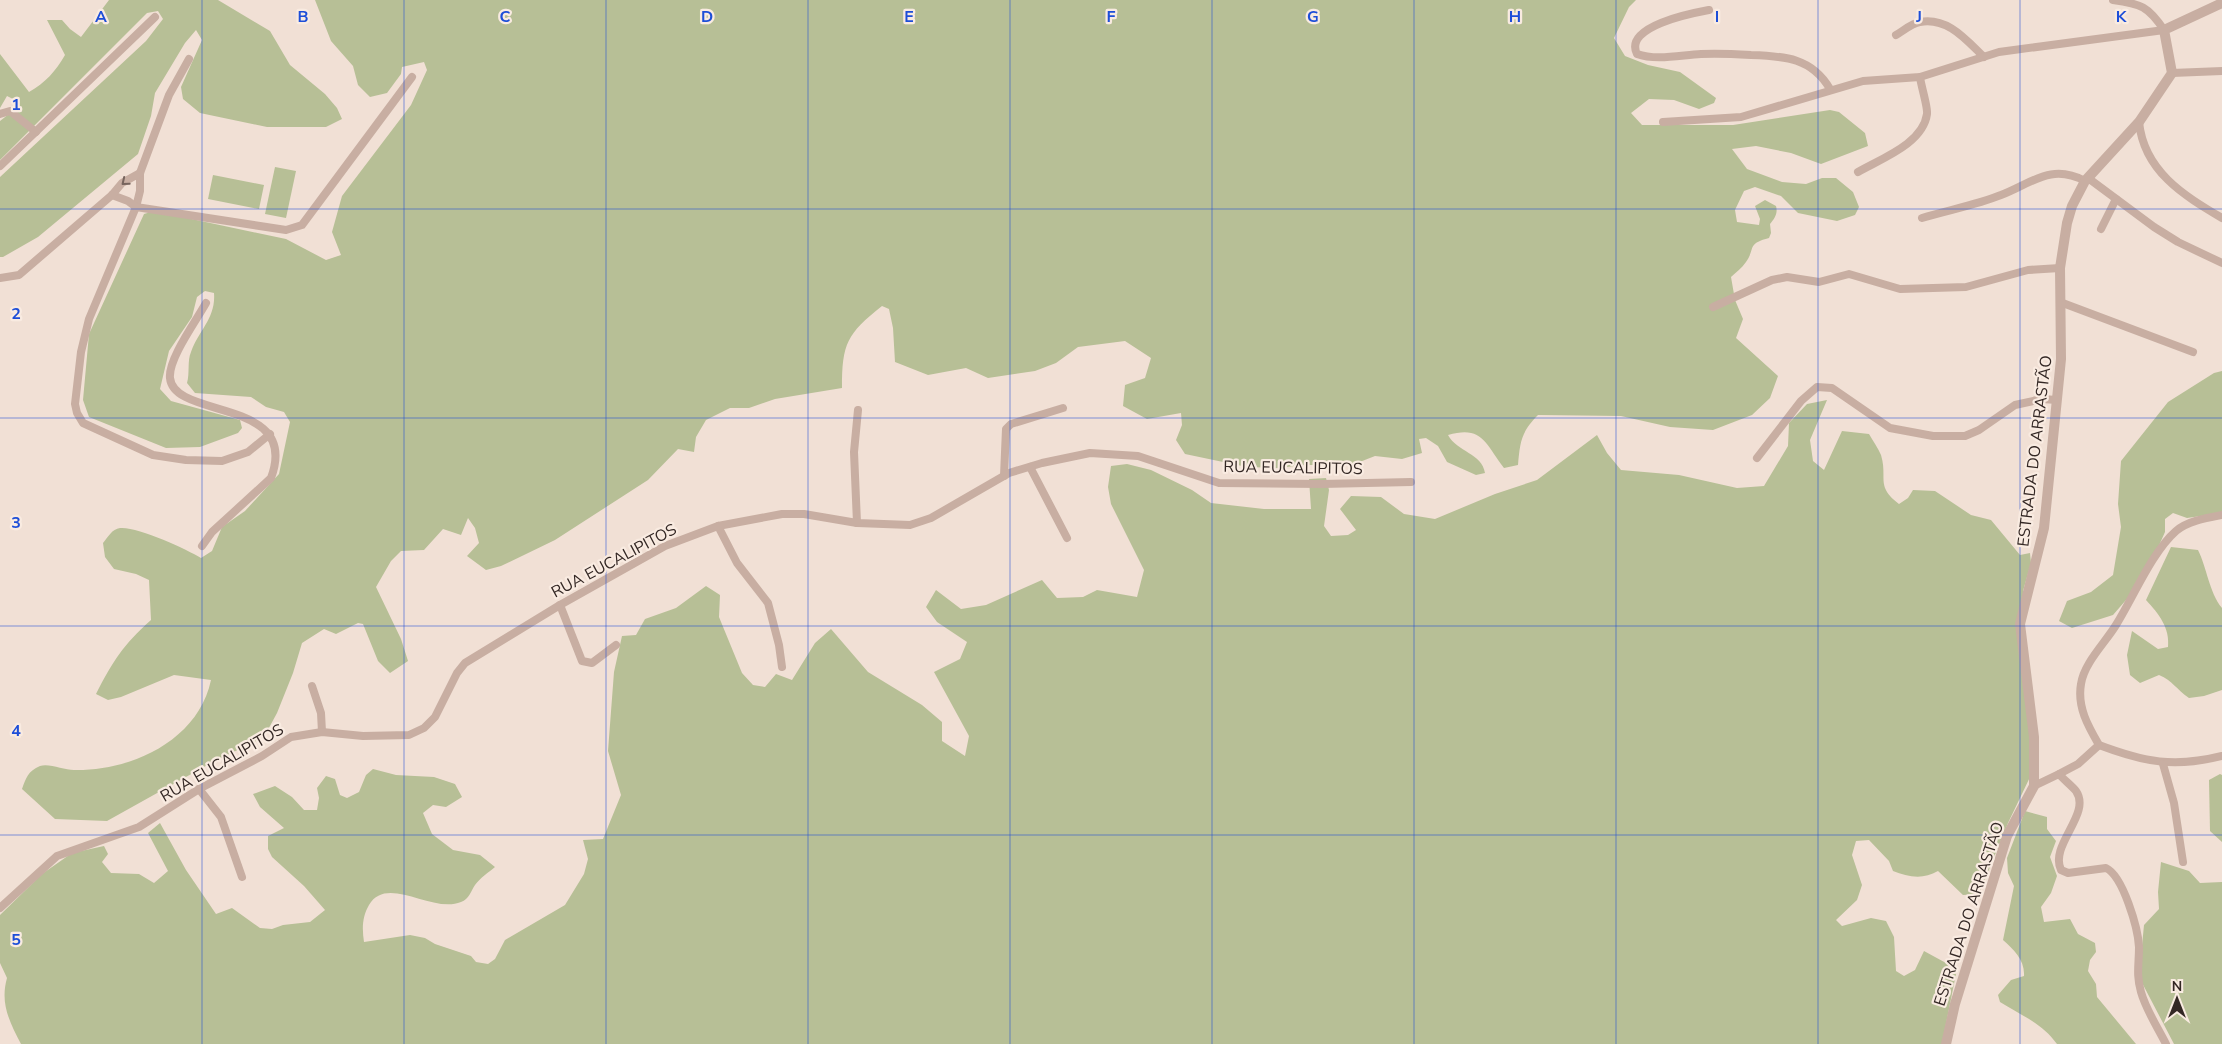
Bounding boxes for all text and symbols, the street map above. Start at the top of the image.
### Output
text: A [95,6,107,28]
text: B [297,6,309,28]
text: C [500,6,511,28]
text: D [701,6,713,28]
text: E [904,6,914,28]
text: F [1107,6,1116,28]
text: G [1307,6,1319,28]
text: H [1509,6,1521,28]
text: I [1715,6,1719,28]
text: J [1915,6,1922,28]
text: K [2116,6,2128,28]
text: 1 [11,94,21,116]
one-way arrow [122,177,131,185]
text: 2 [11,303,21,325]
street label: ESTRADA DO ARRASTÃO [2012,354,2058,548]
street label: RUA EUCALIPITOS [1223,456,1363,480]
text: 3 [11,512,21,534]
street label: RUA EUCALIPITOS [547,519,681,603]
street label: RUA EUCALIPITOS [156,719,288,807]
text: 4 [11,720,21,742]
street label: ESTRADA DO ARRASTÃO [1929,819,2009,1009]
text: 5 [11,929,21,951]
north arrow [2152,974,2202,1024]
text: N [2172,977,2182,996]

